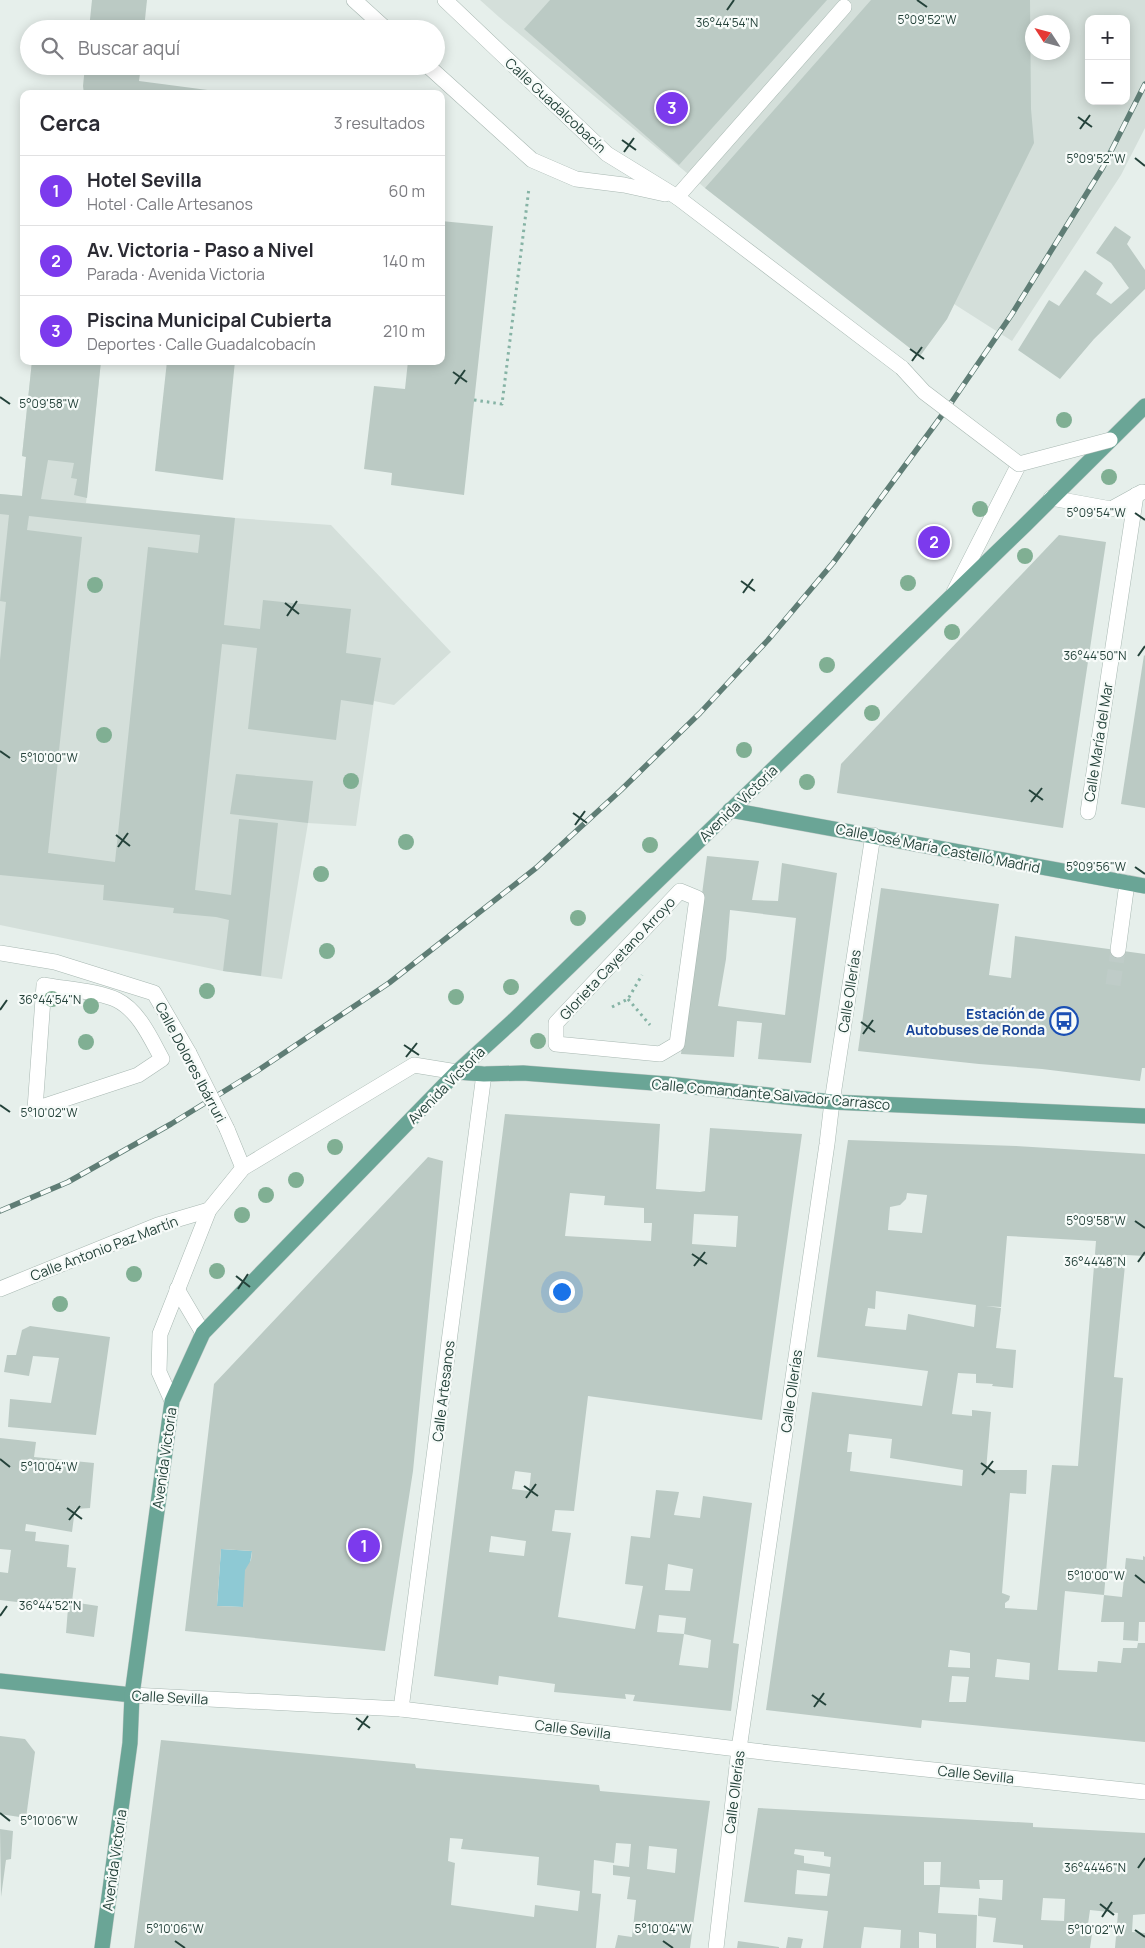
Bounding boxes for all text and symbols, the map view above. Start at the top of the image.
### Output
text: 5°09'52"W [897,11,957,28]
text: 36°44'54"N [696,14,758,31]
north arrow [1025,15,1070,60]
map controls [1085,15,1130,105]
button: + [1085,15,1130,60]
search box [20,20,445,75]
icon: search [38,34,66,62]
text: Buscar aquí [78,35,180,61]
street label: Calle Guadalcobacín [501,53,611,157]
button: − [1085,60,1130,105]
pin: 3 [656,89,688,127]
text: Cerca [40,109,100,137]
text: 3 resultados [334,112,425,134]
text: 5°09'52"W [1066,150,1126,167]
text: Hotel Sevilla [87,167,202,193]
text: 1 [52,180,60,202]
text: 60 m [389,180,425,202]
text: Hotel · Calle Artesanos [87,193,253,215]
text: Av. Victoria - Paso a Nivel [87,237,314,263]
text: 2 [51,250,61,272]
text: 140 m [383,250,425,272]
text: Parada · Avenida Victoria [87,263,265,285]
text: Piscina Municipal Cubierta [87,307,332,333]
text: 3 [51,320,61,342]
text: 210 m [383,320,425,342]
text: Deportes · Calle Guadalcobacín [87,333,316,355]
text: 5°09'58"W [19,395,80,412]
text: 5°09'54"W [1066,504,1126,521]
pin: 2 [918,523,950,561]
text: 36°44'50"N [1063,647,1127,664]
street label: Calle María del Mar [1079,681,1117,803]
text: 5°10'00"W [20,749,79,766]
street label: Avenida Victoria [695,761,781,845]
street label: Calle José María Castelló Madrid [834,819,1042,877]
text: 5°09'56"W [1066,858,1127,875]
street label: Glorieta Cayetano Arroyo [555,892,679,1024]
street label: Calle Ollerías [833,948,865,1034]
text: 36°44'54"N [19,991,81,1008]
street label: Calle Dolores Ibárruri [151,998,231,1126]
place label: Estación de Autobuses de Ronda [906,1004,1045,1039]
bus stop icon: Estación de Autobuses de Ronda [1049,1006,1079,1036]
street label: Avenida Victoria [403,1042,489,1128]
street label: Calle Comandante Salvador Carrasco [651,1074,891,1114]
text: 5°10'02"W [21,1104,78,1121]
street label: Calle Antonio Paz Martín [27,1211,181,1285]
text: 5°09'58"W [1066,1212,1127,1229]
text: 36°44'48"N [1064,1253,1126,1270]
your location [549,1279,575,1305]
street label: Calle Artesanos [427,1339,459,1443]
street label: Calle Ollerías [776,1348,806,1434]
street label: Avenida Victoria [147,1406,181,1510]
text: 5°10'04"W [21,1458,78,1475]
pin: 1 [348,1527,380,1565]
text: 5°10'00"W [1067,1567,1126,1584]
text: 36°44'52"N [19,1597,81,1614]
street label: Calle Sevilla [131,1686,209,1708]
street label: Calle Sevilla [534,1715,612,1743]
street label: Calle Ollerías [719,1749,749,1835]
street label: Calle Sevilla [937,1761,1015,1787]
street label: Avenida Victoria [97,1808,131,1912]
text: 5°10'06"W [20,1812,79,1829]
text: 36°44'46"N [1064,1859,1126,1876]
text: 5°10'06"W [146,1920,205,1937]
text: 5°10'04"W [635,1920,692,1937]
text: 5°10'02"W [1068,1921,1125,1938]

